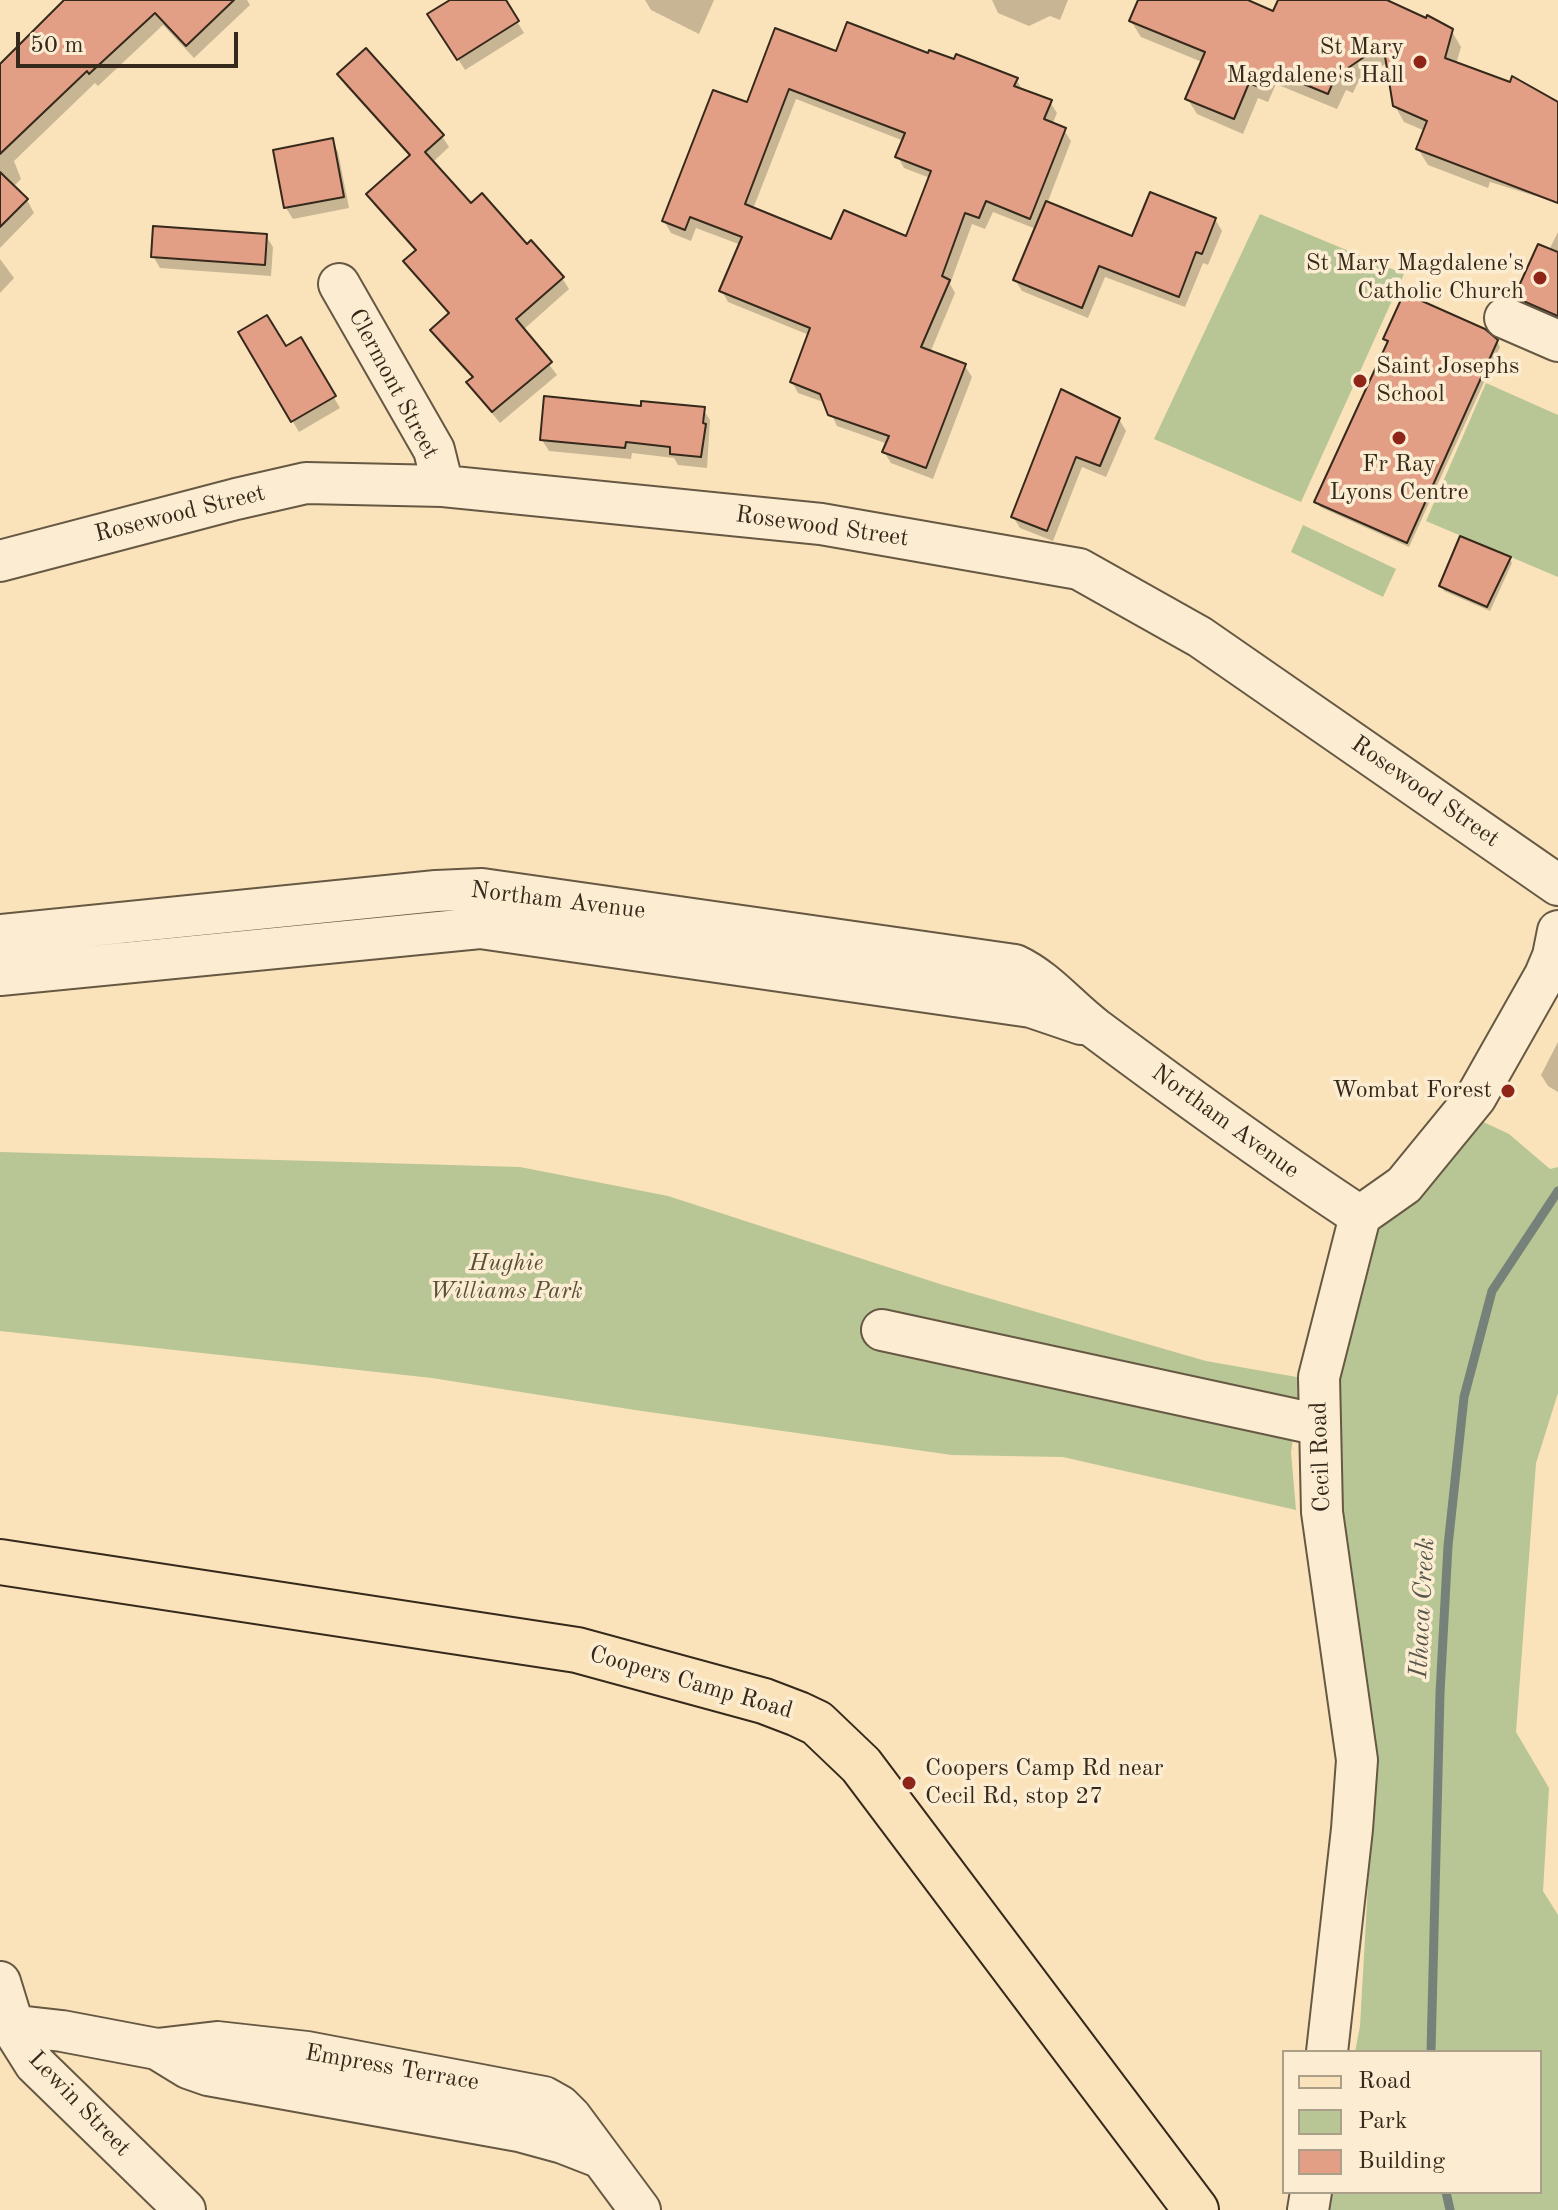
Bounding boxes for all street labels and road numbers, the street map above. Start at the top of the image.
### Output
street label: Clermont Street [341,304,445,464]
street label: Rosewood Street [92,479,268,549]
street label: Rosewood Street [734,501,910,553]
street label: Rosewood Street [1345,730,1505,854]
street label: Northam Avenue [469,876,647,926]
street label: Northam Avenue [1146,1059,1304,1185]
street label: Cecil Road [1305,1401,1337,1513]
street label: Coopers Camp Road [586,1640,796,1726]
street label: Empress Terrace [303,2039,481,2097]
street label: Lewin Street [22,2045,136,2163]

